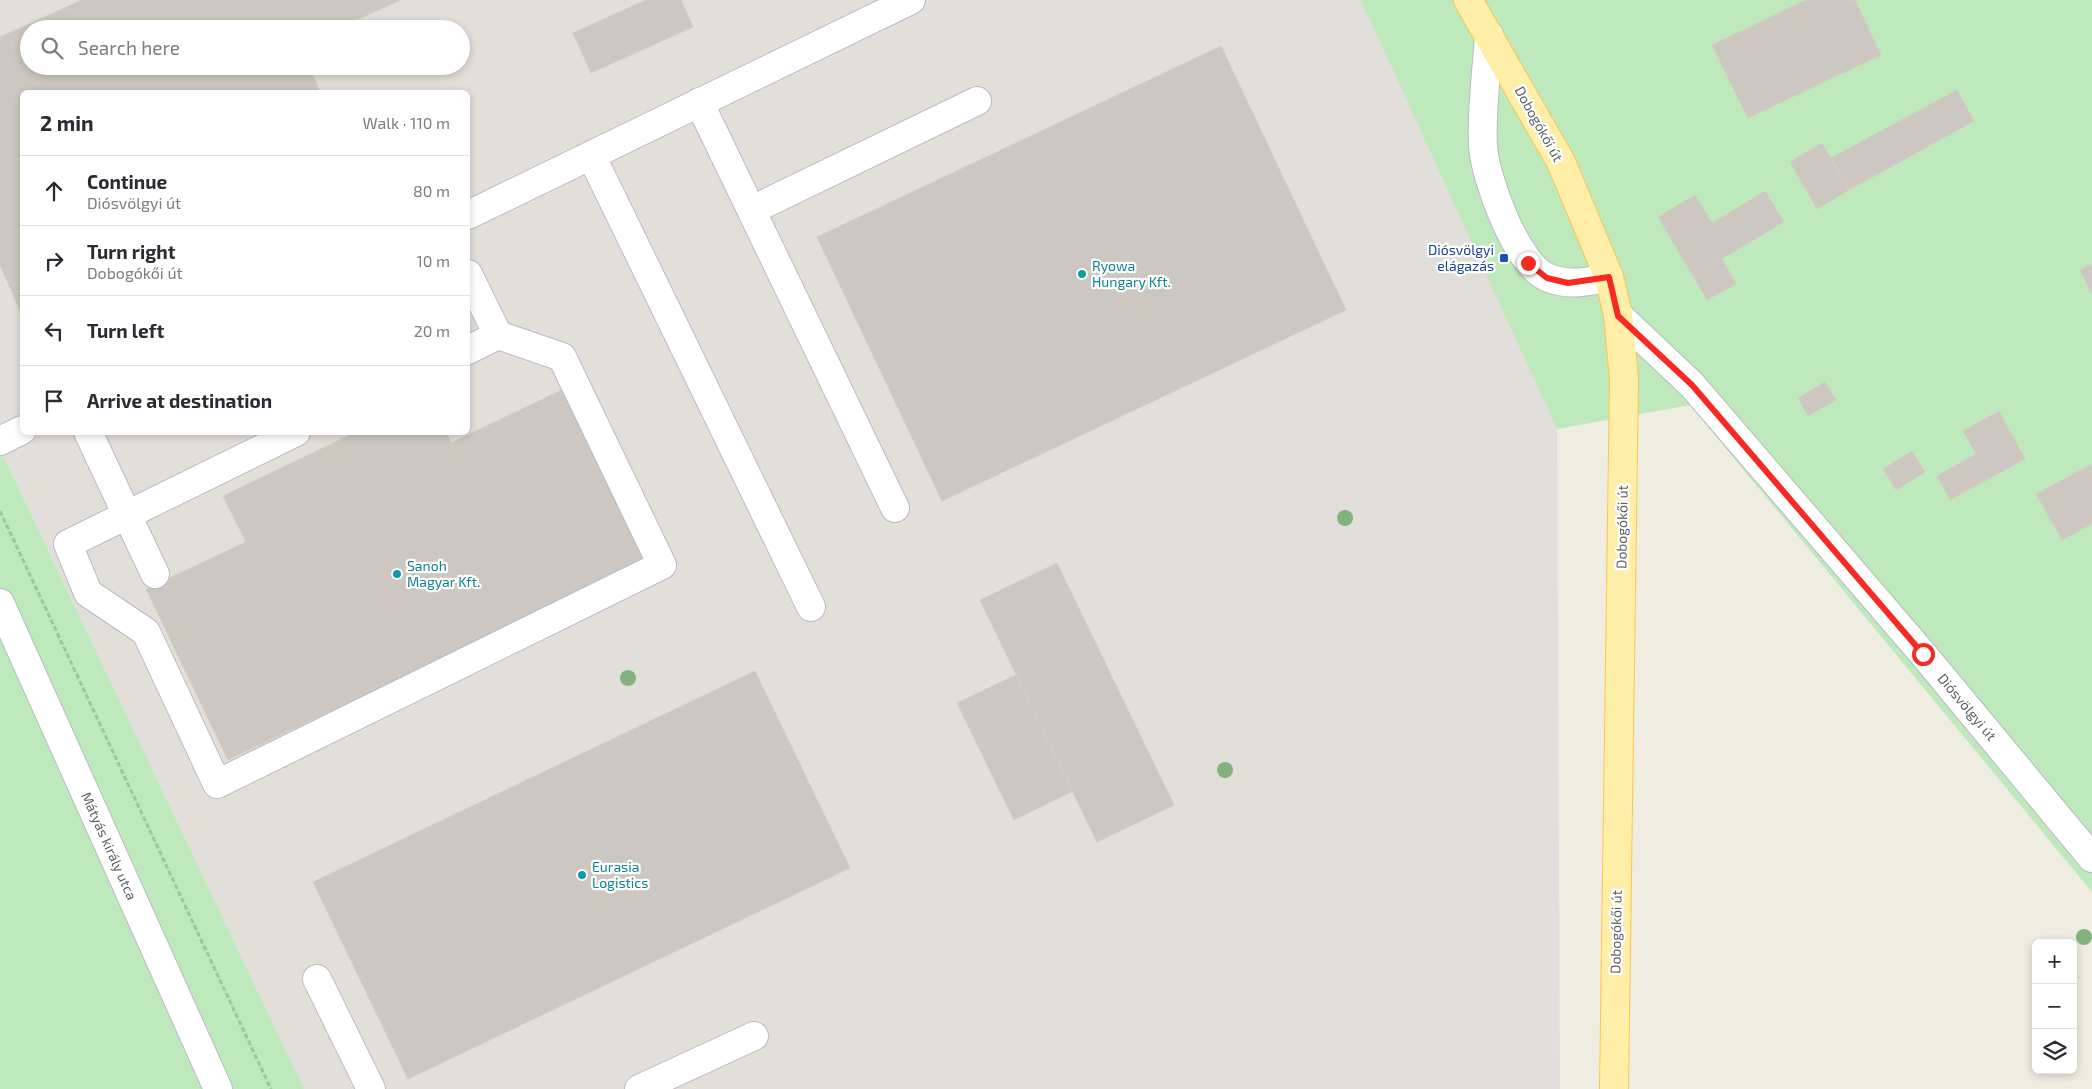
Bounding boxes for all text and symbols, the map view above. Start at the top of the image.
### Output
search box [20,20,470,75]
icon: search [38,34,66,62]
text: Search here [78,36,180,59]
street label: Dobogókői út [1512,83,1567,164]
text: 2 min [40,110,94,135]
text: Walk · 110 m [363,113,450,132]
text: Continue [87,170,167,193]
icon: ahead [40,177,68,205]
text: 80 m [413,181,450,200]
text: Diósvölgyi út [87,193,181,212]
text: Turn right [87,240,175,263]
place label: Diósvölgyi elágazás [1428,241,1494,274]
icon: right [40,247,68,275]
text: 10 m [416,251,450,270]
marker: Diósvölgyi elágazás [1498,252,1510,264]
route end [1517,252,1540,275]
place label: Ryowa Hungary Kft. [1092,257,1171,290]
text: Dobogókői út [87,263,183,282]
marker: Ryowa Hungary Kft. [1076,268,1088,280]
icon: left [40,317,68,345]
text: Turn left [87,319,164,342]
text: 20 m [414,321,450,340]
icon: arrive [40,387,68,415]
text: Arrive at destination [87,389,272,412]
street label: Dobogókői út [1612,485,1631,569]
place label: Sanoh Magyar Kft. [407,557,480,590]
marker: Sanoh Magyar Kft. [391,568,403,580]
route start [1912,643,1935,666]
street label: Diósvölgyi út [1934,670,2000,744]
street label: Mátyás király utca [78,789,141,902]
place label: Eurasia Logistics [592,858,648,891]
marker: Eurasia Logistics [576,869,588,881]
street label: Dobogókői út [1606,890,1625,974]
map controls [2032,939,2077,1074]
button: + [2032,939,2077,984]
button: − [2032,984,2077,1029]
button: layers [2032,1029,2077,1074]

